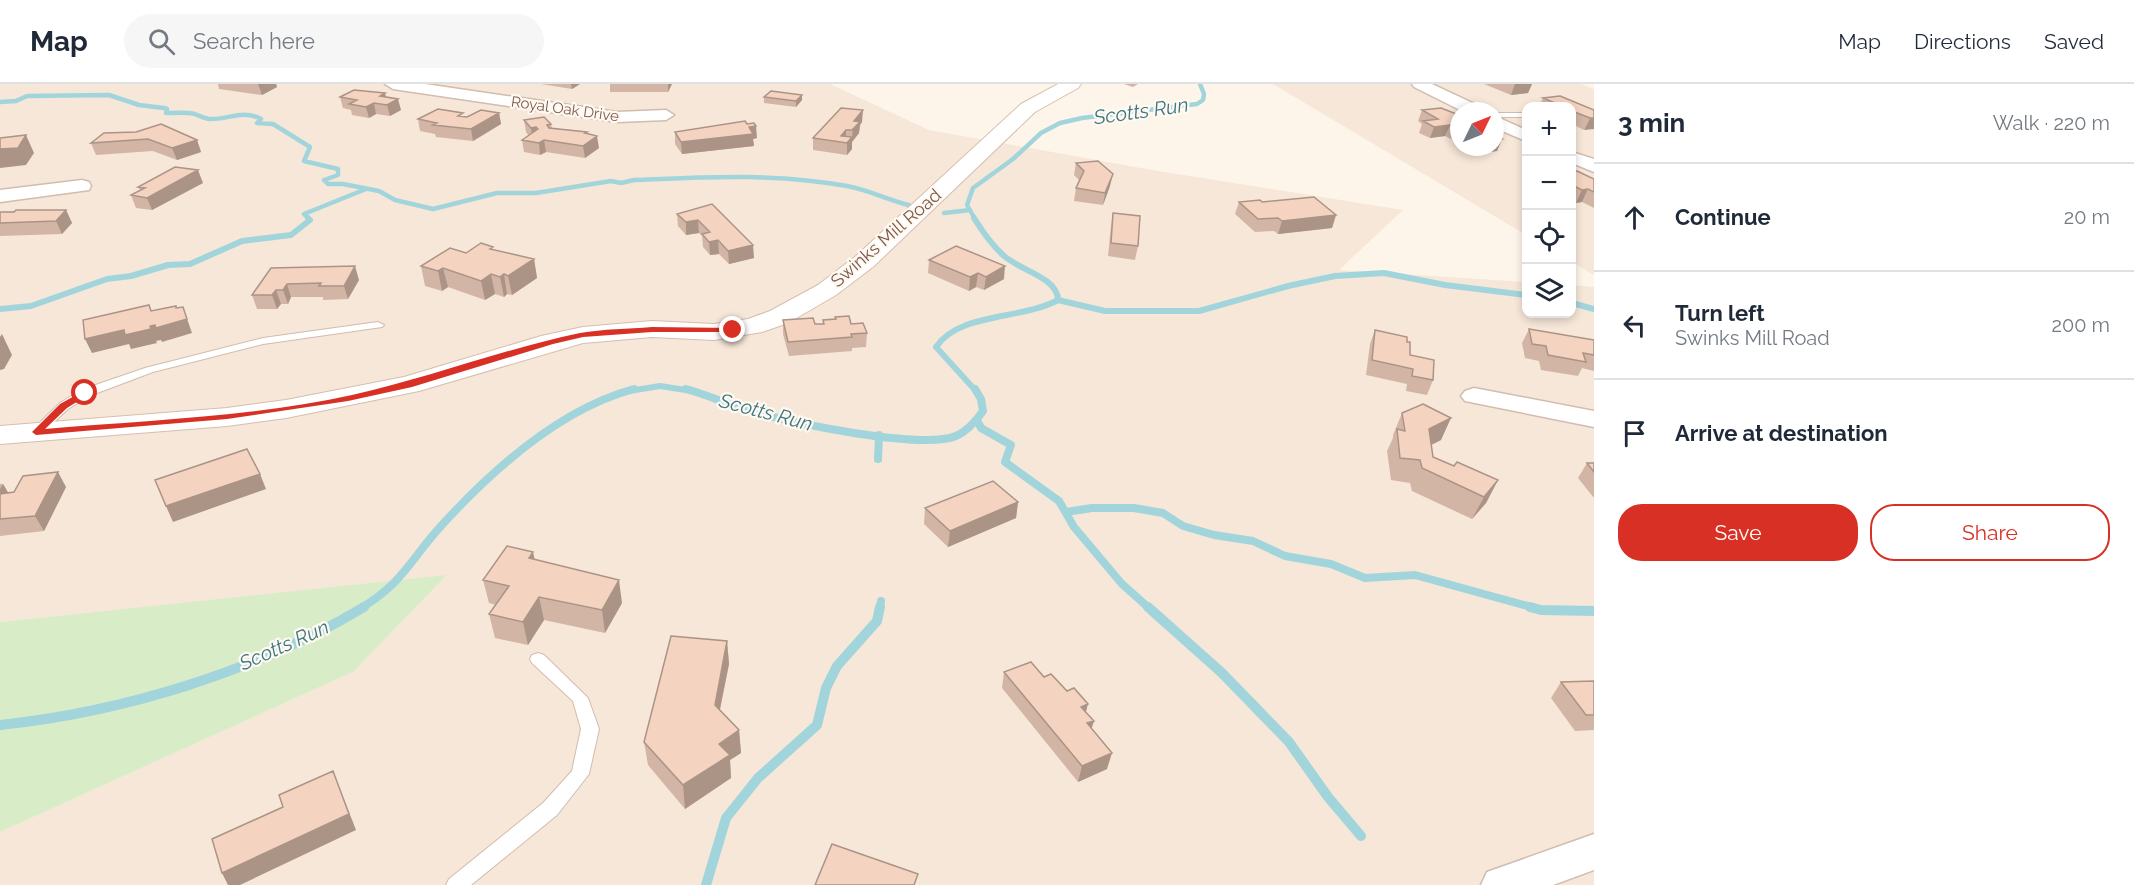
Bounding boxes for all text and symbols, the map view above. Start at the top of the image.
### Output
search box [124,14,544,68]
text: Map [30,25,88,58]
icon: search [145,25,178,58]
text: Search here [193,28,315,54]
text: Map [1838,29,1881,54]
text: Directions [1914,29,2011,54]
text: Saved [2044,29,2104,54]
water label: Scotts Run [1091,92,1190,130]
street label: Royal Oak Drive [510,93,620,126]
north arrow [1450,102,1504,156]
map controls [1522,102,1576,318]
button: + [1522,102,1576,156]
text: 3 min [1618,108,1685,138]
text: Walk · 220 m [1993,111,2110,135]
button: − [1522,156,1576,210]
street label: Swinks Mill Road [826,184,945,291]
icon: ahead [1618,201,1651,234]
text: Continue [1675,204,1771,230]
text: 20 m [2064,205,2110,229]
button: locate [1522,210,1576,264]
button: layers [1522,264,1576,318]
text: Turn left [1675,300,1765,326]
icon: left [1618,309,1651,342]
text: 200 m [2052,313,2110,337]
route end [719,316,745,342]
text: Swinks Mill Road [1675,326,1830,350]
route start [71,379,97,405]
water label: Scotts Run [716,388,815,436]
icon: arrive [1618,417,1651,450]
text: Arrive at destination [1675,420,1888,446]
button: Save [1618,504,1858,561]
button: Share [1870,504,2110,561]
water label: Scotts Run [235,615,333,676]

